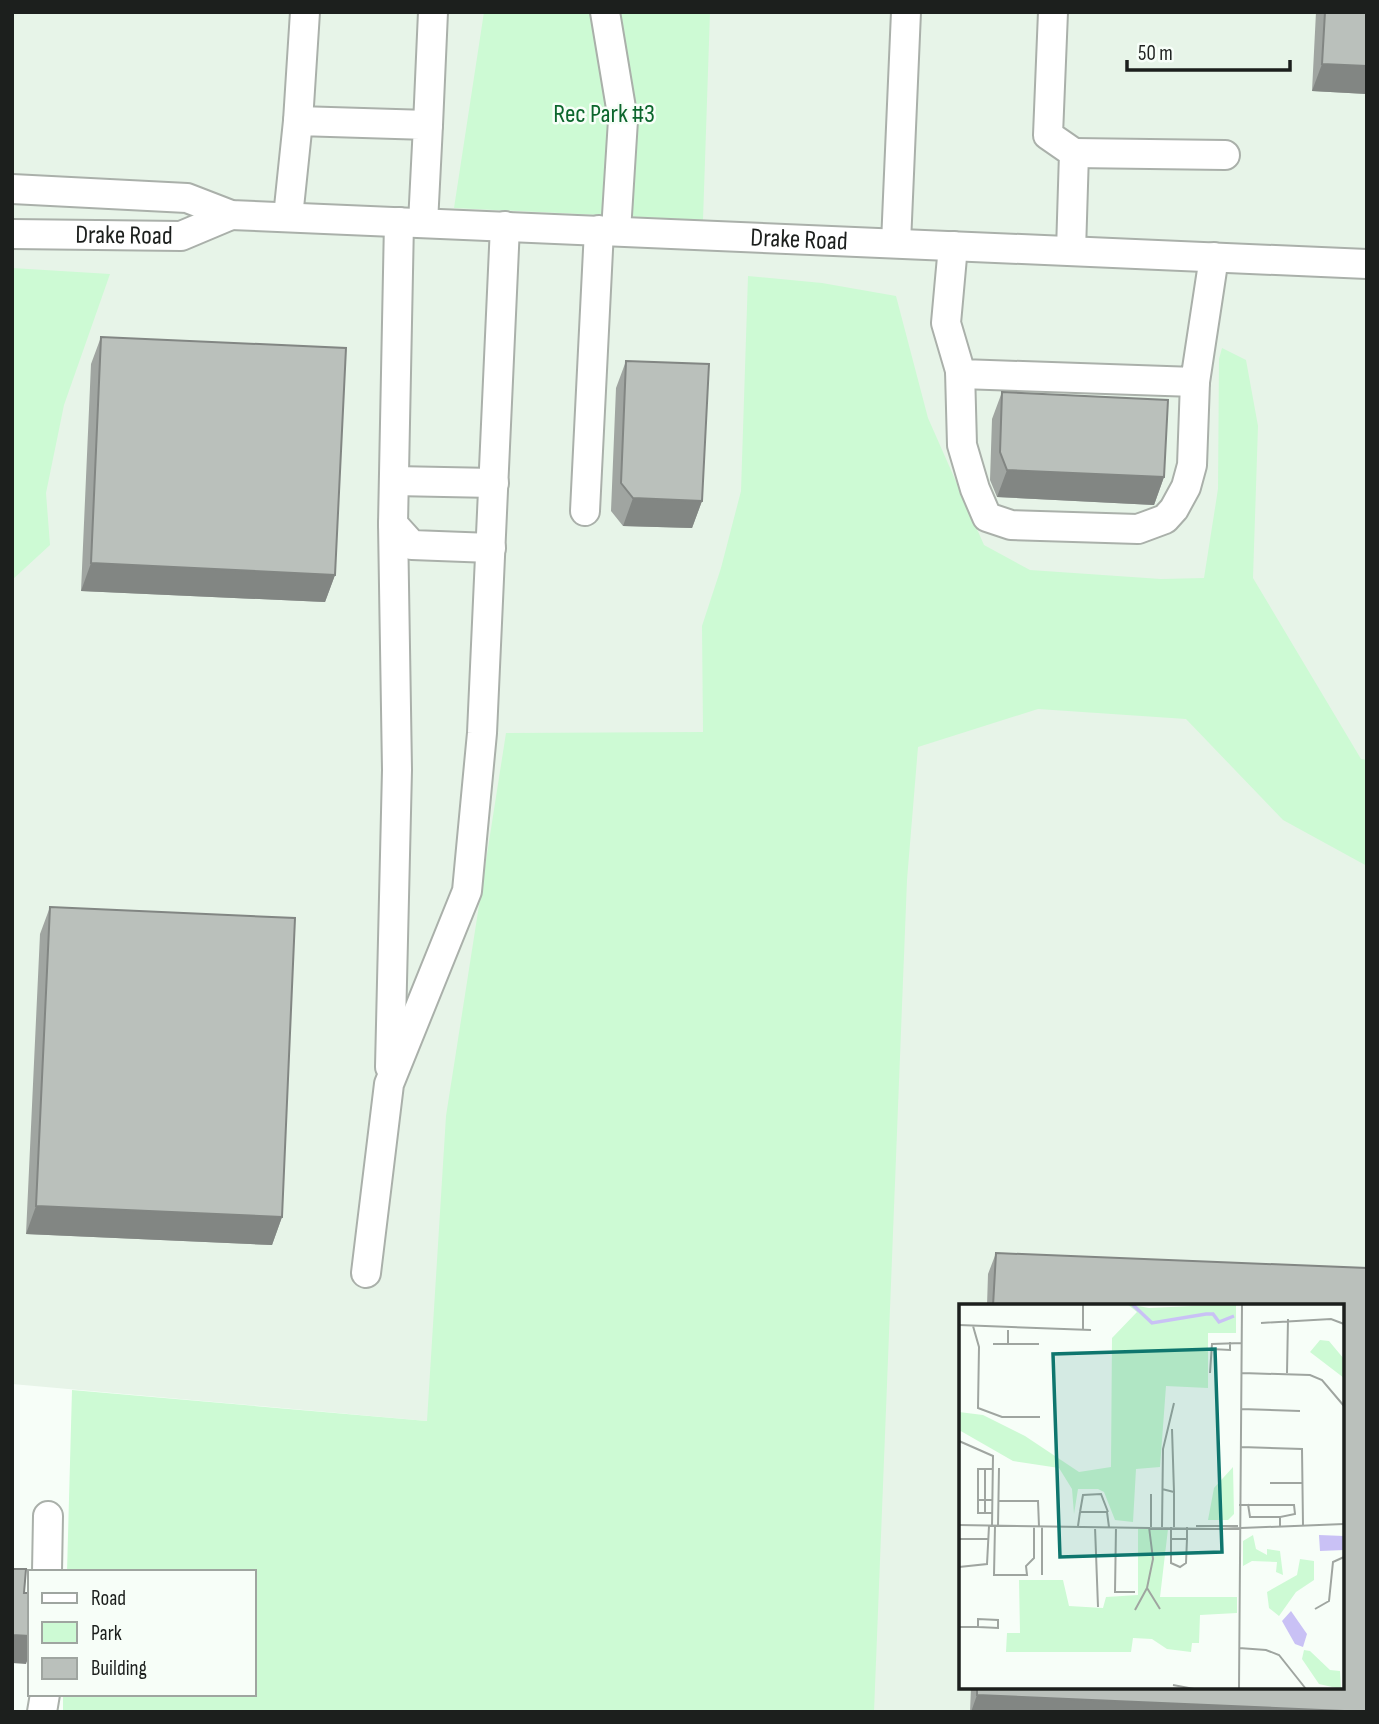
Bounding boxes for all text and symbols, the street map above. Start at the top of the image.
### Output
scale bar [1127,28,1290,72]
text: 50 m [1138,41,1173,66]
park label: Rec Park #3 [553,99,655,130]
street label: Drake Road [75,219,173,251]
street label: Drake Road [750,222,848,257]
inset map [959,1304,1344,1689]
legend [28,1570,256,1696]
text: Road [91,1586,126,1611]
text: Park [91,1621,122,1646]
text: Building [91,1656,147,1681]

